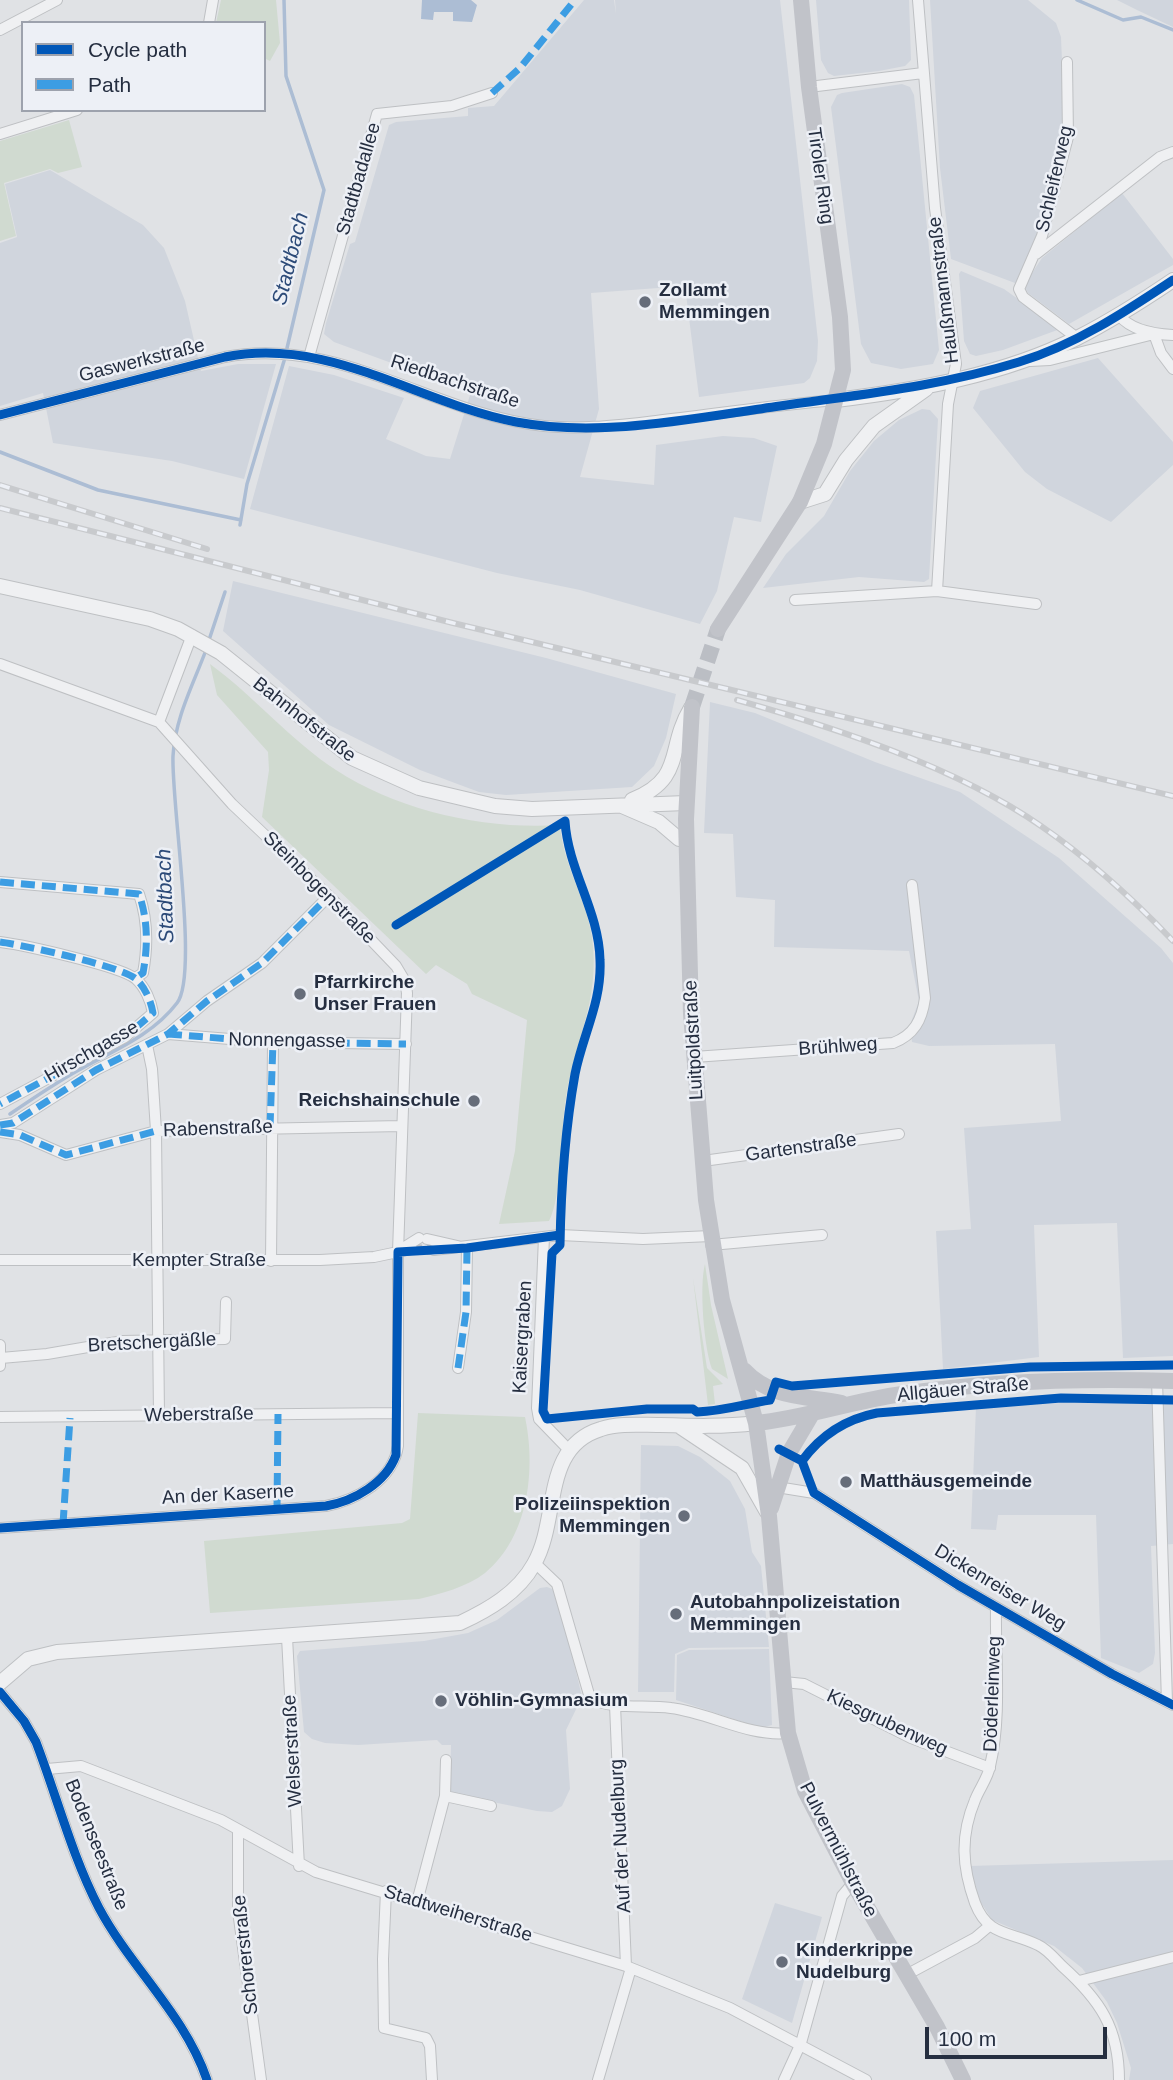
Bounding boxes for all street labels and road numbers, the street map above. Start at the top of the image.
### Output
street label: Stadtbadallee [332,120,386,238]
street label: Schleiferweg [1032,123,1078,235]
street label: Tiroler Ring [802,126,838,226]
street label: Haußmannstraße [924,215,964,365]
street label: Gaswerkstraße [77,334,207,388]
street label: Riedbachstraße [388,350,522,414]
street label: Bahnhofstraße [248,673,360,767]
street label: Steinbogenstraße [258,827,380,949]
street label: Luitpoldstraße [679,979,709,1101]
street label: Hirschgasse [41,1016,143,1088]
street label: Nonnengasse [228,1029,346,1053]
street label: Brühlweg [798,1033,878,1061]
street label: Rabenstraße [163,1116,273,1142]
street label: Gartenstraße [744,1129,858,1167]
street label: Kempter Straße [132,1250,266,1272]
street label: Kaisergraben [509,1280,537,1394]
street label: Bretschergäßle [87,1328,217,1358]
street label: Allgäuer Straße [896,1373,1030,1407]
street label: Weberstraße [144,1403,254,1427]
street label: An der Kaserne [161,1480,295,1510]
street label: Dickenreiser Weg [930,1540,1070,1636]
street label: Döderleinweg [980,1636,1006,1752]
street label: Kiesgrubenweg [823,1685,951,1761]
street label: Welserstraße [279,1694,307,1808]
street label: Auf der Nudelburg [606,1758,636,1914]
street label: Bodenseestraße [59,1776,133,1914]
street label: Pulvermühlstraße [794,1778,882,1922]
street label: Stadtweiherstraße [381,1881,535,1947]
street label: Schorerstraße [228,1894,264,2016]

